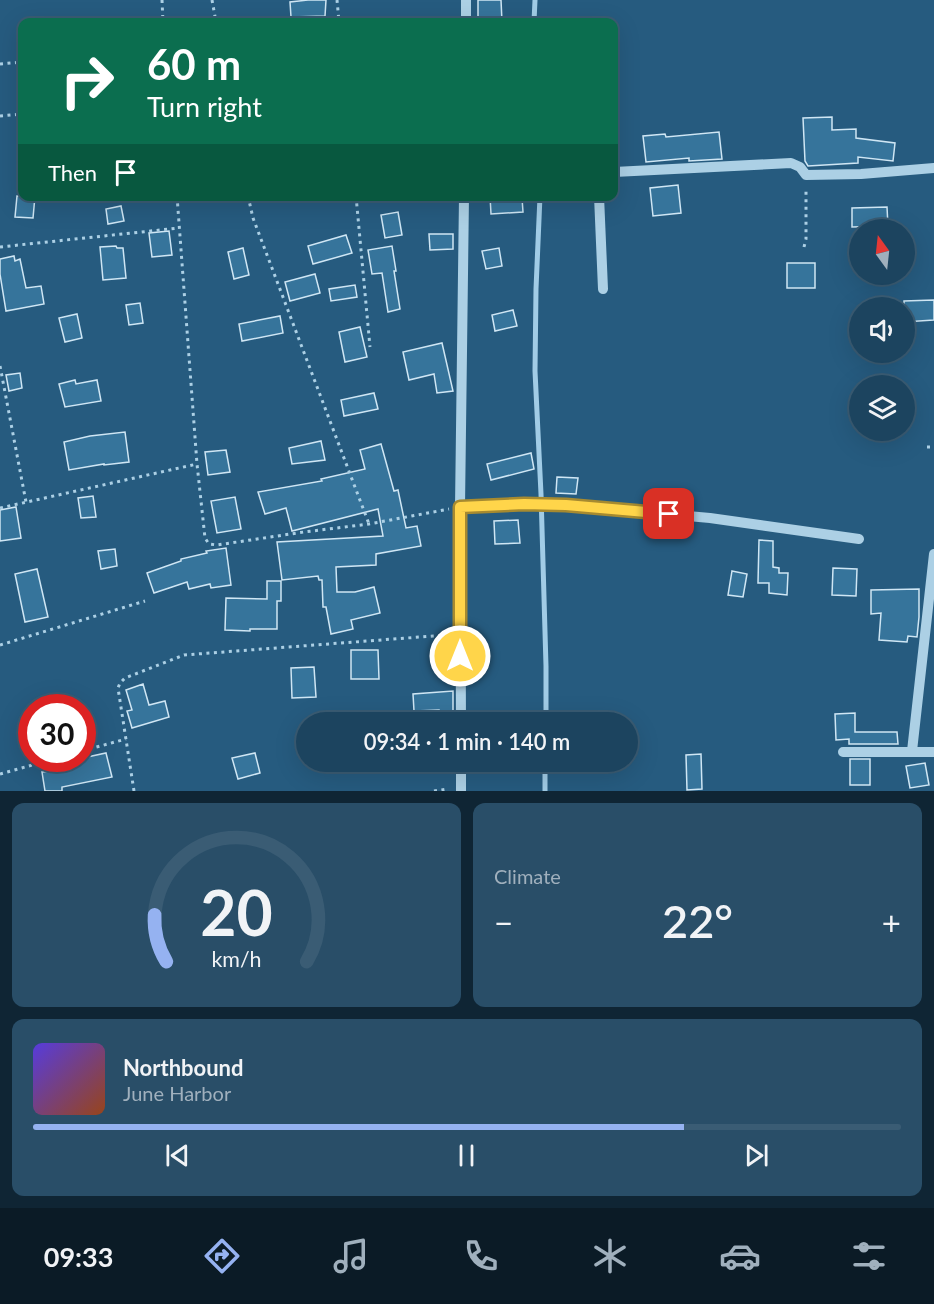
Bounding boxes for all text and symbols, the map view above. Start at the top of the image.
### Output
text: 60 m [147,39,241,89]
icon: right [48,42,126,120]
text: Turn right [147,90,262,123]
icon: arrive [109,156,142,189]
text: Then [48,159,97,186]
north arrow [849,219,915,285]
map controls [849,219,915,441]
button: sound [849,297,915,363]
button: layers [849,375,915,441]
pin [643,488,694,539]
icon: arrive [652,497,685,530]
position arrow [428,624,492,688]
speed limit sign: 30 [18,694,96,772]
text: 09:34 · 1 min · 140 m [364,728,570,755]
text: Climate [494,864,561,888]
text: 20 [200,874,273,949]
text: 22° [662,894,733,948]
text: − [494,902,513,942]
text: + [882,902,901,942]
text: km/h [211,946,262,972]
text: Northbound [123,1054,243,1081]
text: June Harbor [123,1081,231,1105]
icon: previous [161,1139,194,1172]
icon: pause [450,1139,483,1172]
icon: next [740,1139,773,1172]
icon: directions [201,1235,243,1277]
icon: music [330,1235,372,1277]
icon: phone [460,1235,502,1277]
icon: climate [589,1235,631,1277]
icon: car [719,1235,761,1277]
icon: filters [848,1235,890,1277]
text: 09:33 [44,1240,113,1273]

